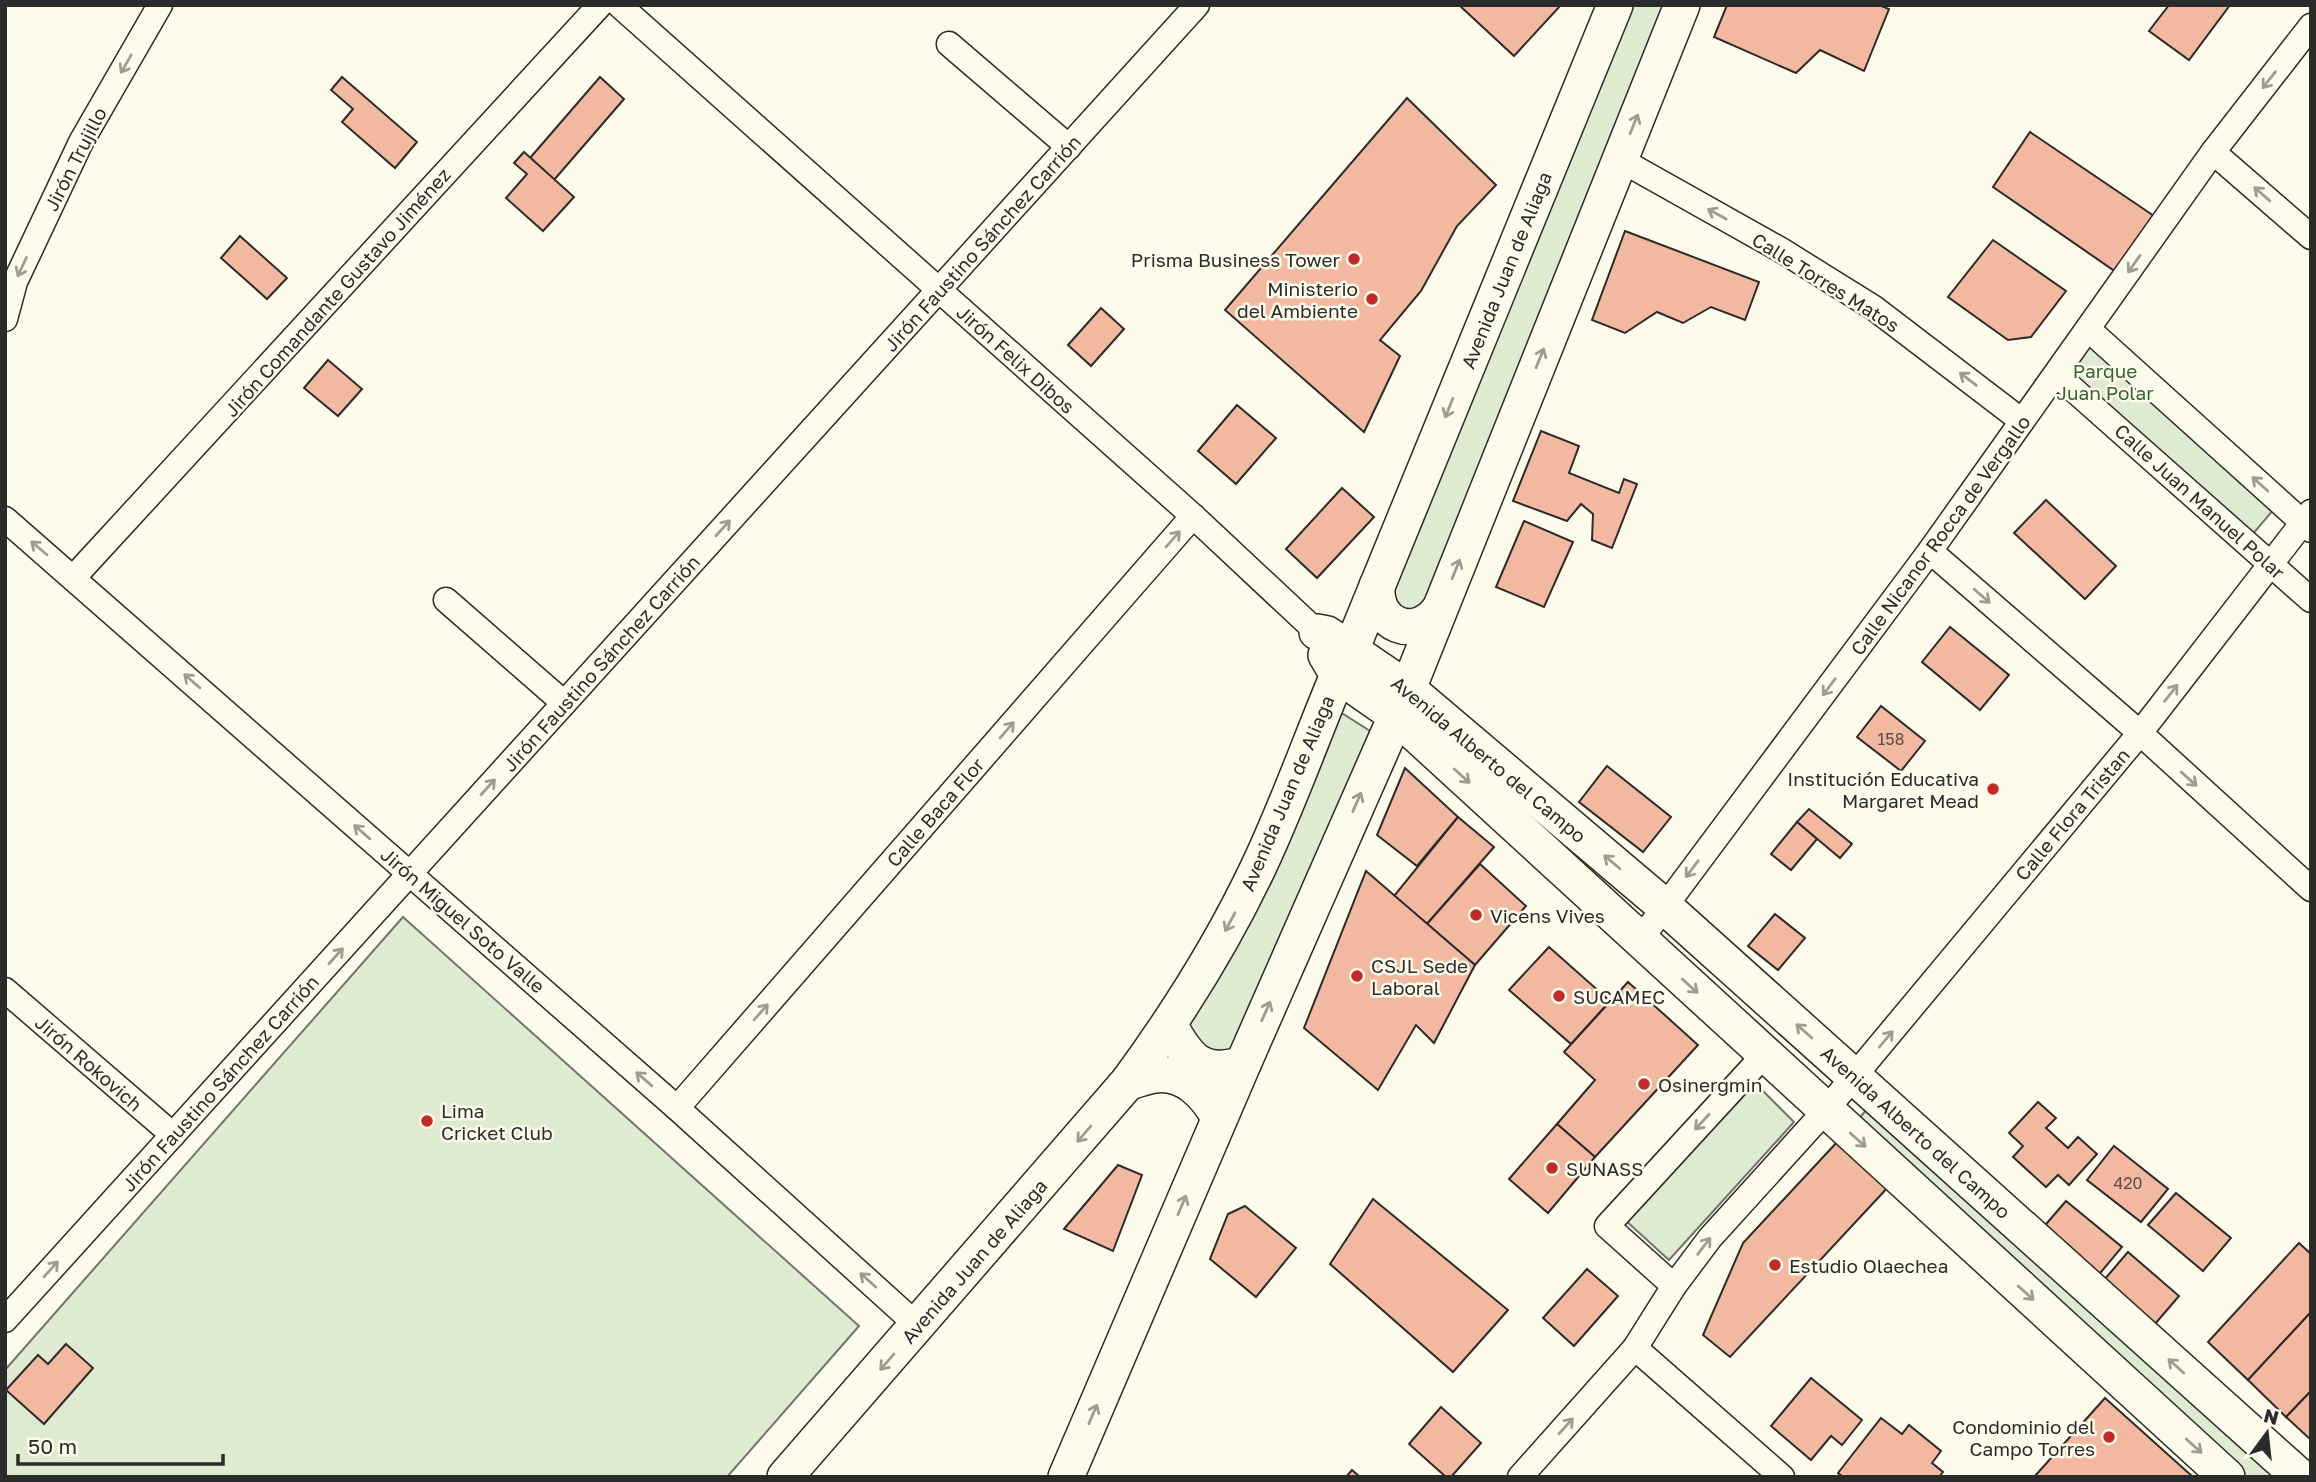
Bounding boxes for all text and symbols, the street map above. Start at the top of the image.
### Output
one-way arrow [119,54,133,74]
one-way arrow [2261,71,2276,89]
street label: Jirón Trujillo [39,103,111,215]
one-way arrow [1628,113,1641,135]
street label: Jirón Faustino Sánchez Carrión [879,130,1085,356]
street label: Jirón Comandante Gustavo Jiménez [219,163,455,421]
street label: Avenida Juan de Aliaga [1456,168,1556,372]
one-way arrow [2253,186,2271,202]
one-way arrow [1707,207,1728,220]
street label: Calle Torres Matos [1748,227,1904,337]
place label: Prisma Business Tower [1131,248,1341,271]
marker: Prisma Business Tower [1346,251,1362,267]
one-way arrow [2127,254,2141,273]
one-way arrow [15,256,29,277]
place label: Ministerio del Ambiente [1237,277,1358,322]
marker: Ministerio del Ambiente [1364,291,1380,307]
street label: Jirón Felix Dibos [952,300,1080,418]
one-way arrow [1534,347,1547,369]
park label: Parque Juan Polar [2056,359,2154,404]
one-way arrow [1959,372,1978,387]
one-way arrow [1442,397,1455,419]
street label: Calle Nicanor Rocca de Vergallo [1845,411,2035,659]
street label: Calle Juan Manuel Polar [2110,419,2290,584]
one-way arrow [2251,476,2269,492]
one-way arrow [715,520,732,537]
one-way arrow [1165,530,1181,548]
one-way arrow [31,540,49,556]
street label: Jirón Faustino Sánchez Carrión [498,550,704,776]
one-way arrow [1450,558,1463,580]
one-way arrow [1973,588,1991,604]
street label: Avenida Alberto del Campo [1387,671,1591,847]
one-way arrow [183,673,201,689]
one-way arrow [1821,677,1836,696]
one-way arrow [2163,685,2178,703]
street label: Avenida Juan de Aliaga [1235,692,1339,894]
one-way arrow [999,721,1015,739]
house number: 158 [1878,729,1904,749]
street label: Calle Flora Tristan [2010,743,2134,885]
street label: Calle Baca Flor [881,752,989,871]
place label: Institución Educativa Margaret Mead [1787,767,1979,812]
one-way arrow [1453,768,1470,785]
one-way arrow [2180,771,2198,787]
one-way arrow [480,779,497,796]
marker: Institución Educativa Margaret Mead [1985,781,2001,797]
one-way arrow [1351,792,1364,813]
one-way arrow [354,824,372,840]
street label: Jirón Miguel Soto Valle [376,843,550,997]
one-way arrow [1604,854,1622,870]
one-way arrow [1685,859,1699,878]
place label: Vicens Vives [1490,904,1605,927]
marker: Vicens Vives [1468,907,1484,923]
one-way arrow [1223,912,1237,932]
one-way arrow [327,948,344,965]
place label: CSJL Sede Laboral [1371,954,1468,999]
marker: CSJL Sede Laboral [1349,968,1365,984]
street label: Jirón Faustino Sánchez Carrión [117,970,323,1196]
one-way arrow [1681,978,1699,994]
place label: SUCAMEC [1573,985,1665,1008]
marker: SUCAMEC [1551,988,1567,1004]
one-way arrow [1260,1000,1273,1022]
one-way arrow [753,1004,769,1022]
street label: Jirón Rokovich [31,1010,147,1116]
one-way arrow [1795,1023,1813,1039]
one-way arrow [1877,1030,1893,1048]
street label: Avenida Alberto del Campo [1817,1041,2015,1223]
one-way arrow [635,1071,653,1087]
place label: Osinergmin [1658,1073,1762,1096]
marker: Osinergmin [1636,1076,1652,1092]
place label: Lima Cricket Club [441,1099,553,1144]
marker: Lima Cricket Club [419,1113,435,1129]
one-way arrow [1694,1113,1710,1131]
one-way arrow [1076,1125,1092,1143]
one-way arrow [1849,1131,1866,1148]
place label: SUNASS [1566,1157,1643,1180]
marker: SUNASS [1544,1160,1560,1176]
house number: 420 [2114,1173,2142,1193]
street label: Avenida Juan de Aliaga [896,1174,1052,1348]
one-way arrow [1176,1195,1189,1216]
one-way arrow [1696,1237,1711,1256]
place label: Estudio Olaechea [1789,1254,1948,1277]
marker: Estudio Olaechea [1767,1257,1783,1273]
one-way arrow [43,1260,59,1278]
one-way arrow [859,1272,877,1288]
one-way arrow [2017,1285,2035,1301]
one-way arrow [879,1352,895,1370]
one-way arrow [2168,1357,2185,1374]
north arrow [2232,1398,2302,1468]
text: N [2262,1403,2281,1429]
one-way arrow [1087,1404,1100,1425]
place label: Condominio del Campo Torres [1952,1415,2095,1460]
one-way arrow [1558,1417,1574,1435]
scale bar [18,1422,222,1466]
marker: Condominio del Campo Torres [2101,1429,2117,1445]
text: 50 m [28,1433,77,1459]
one-way arrow [2185,1438,2202,1455]

